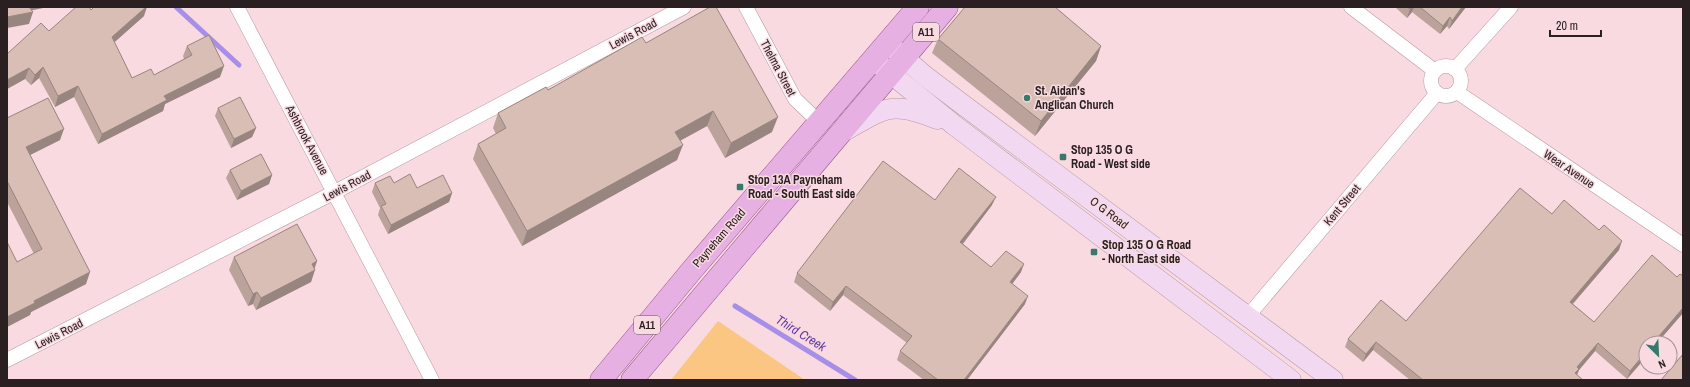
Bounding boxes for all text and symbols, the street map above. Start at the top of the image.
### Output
scale bar [1550,12,1601,38]
street label: Lewis Road [606,15,660,53]
text: 20 m [1556,18,1578,34]
road number: A11 [913,23,939,41]
street label: Thelma Street [756,37,800,99]
place label: St. Aidan's Anglican Church [1035,83,1114,113]
marker: St. Aidan's Anglican Church [1022,93,1032,103]
street label: Ashbrook Avenue [281,101,332,178]
place label: Stop 135 O G Road - West side [1071,142,1151,172]
street label: Wear Avenue [1540,146,1598,192]
marker: Stop 135 O G Road - West side [1058,152,1068,162]
street label: Lewis Road [320,167,374,205]
place label: Stop 13A Payneham Road - South East side [748,172,856,202]
street label: Kent Street [1320,181,1364,229]
marker: Stop 13A Payneham Road - South East side [735,182,745,192]
street label: O G Road [1086,193,1132,233]
street label: Payneham Road [689,205,749,271]
place label: Stop 135 O G Road - North East side [1102,237,1191,267]
marker: Stop 135 O G Road - North East side [1089,247,1099,257]
water label: Third Creek [773,311,830,355]
street label: Lewis Road [32,315,86,353]
road number: A11 [634,316,660,334]
north arrow [1638,335,1678,375]
text: N [1656,356,1668,372]

